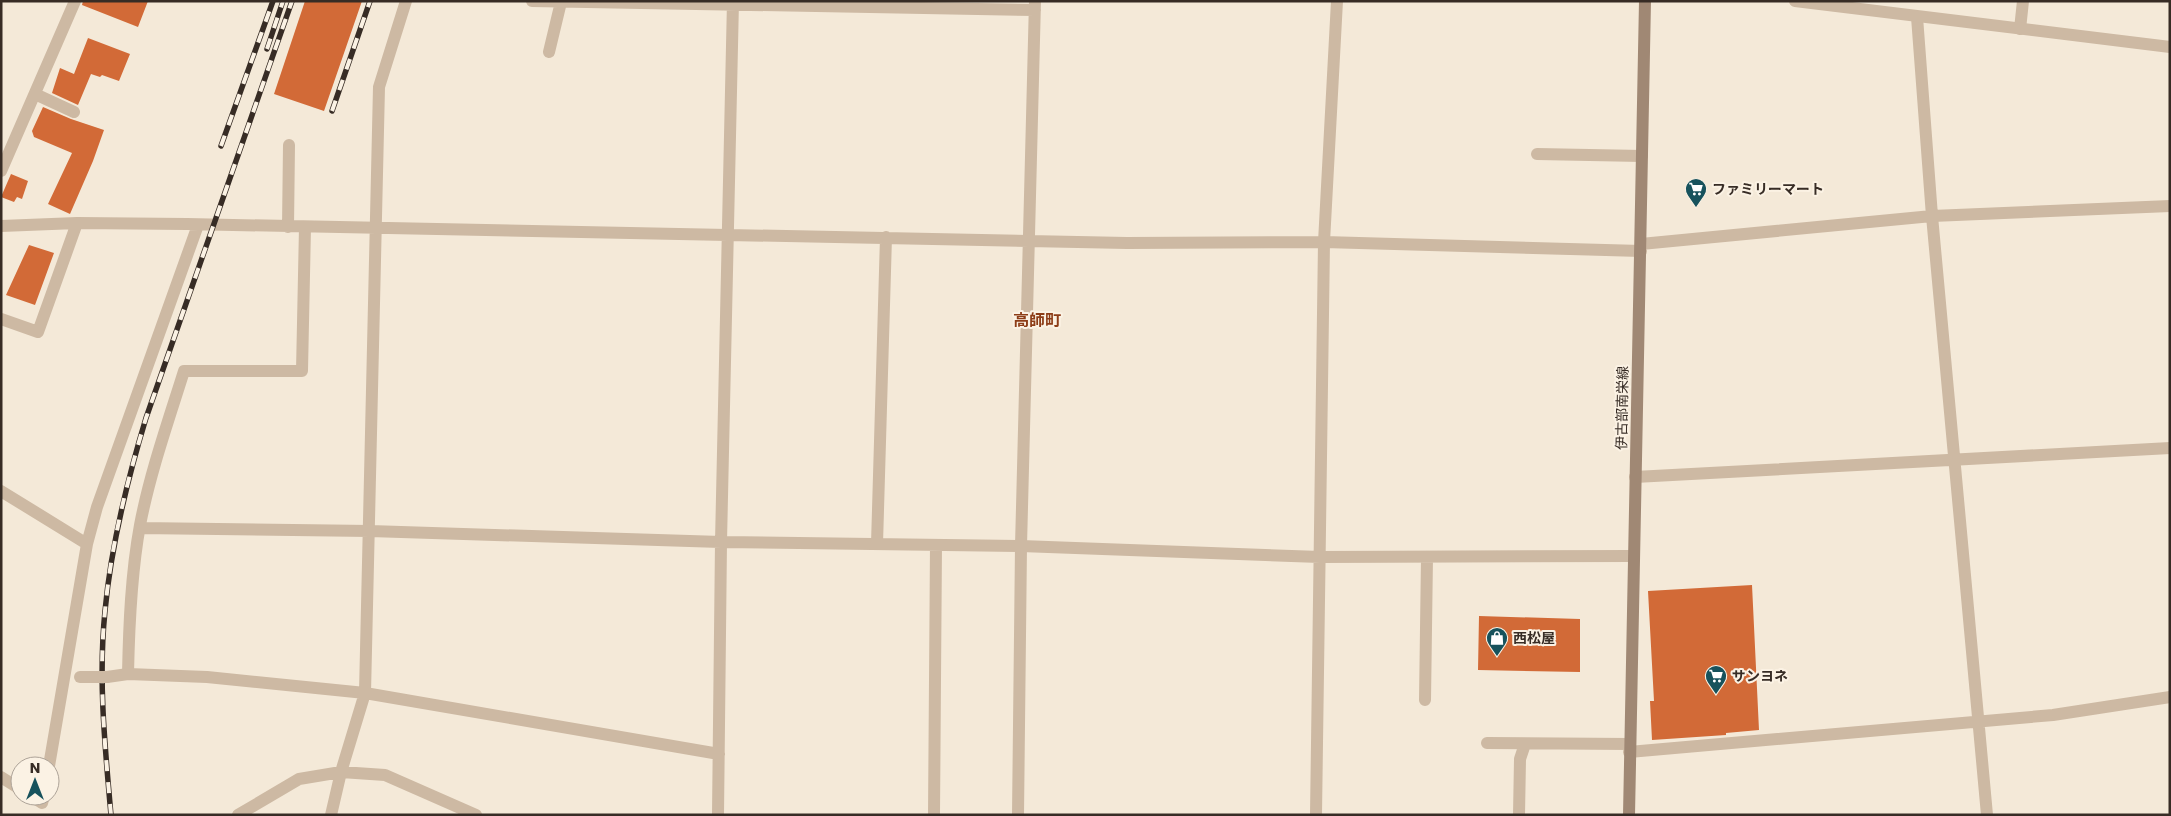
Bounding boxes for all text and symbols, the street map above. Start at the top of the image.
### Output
supermarket icon: ファミリーマート [1684,177,1708,208]
place label: ファミリーマート [1712,179,1824,199]
district label: 高師町 [1013,309,1061,332]
street label: 伊古部南栄線 [1611,366,1633,450]
shop icon: 西松屋 [1485,626,1509,657]
place label: 西松屋 [1513,628,1555,648]
supermarket icon: サンヨネ [1704,664,1728,695]
place label: サンヨネ [1732,666,1788,686]
north arrow [10,756,60,806]
text: N [30,758,40,778]

